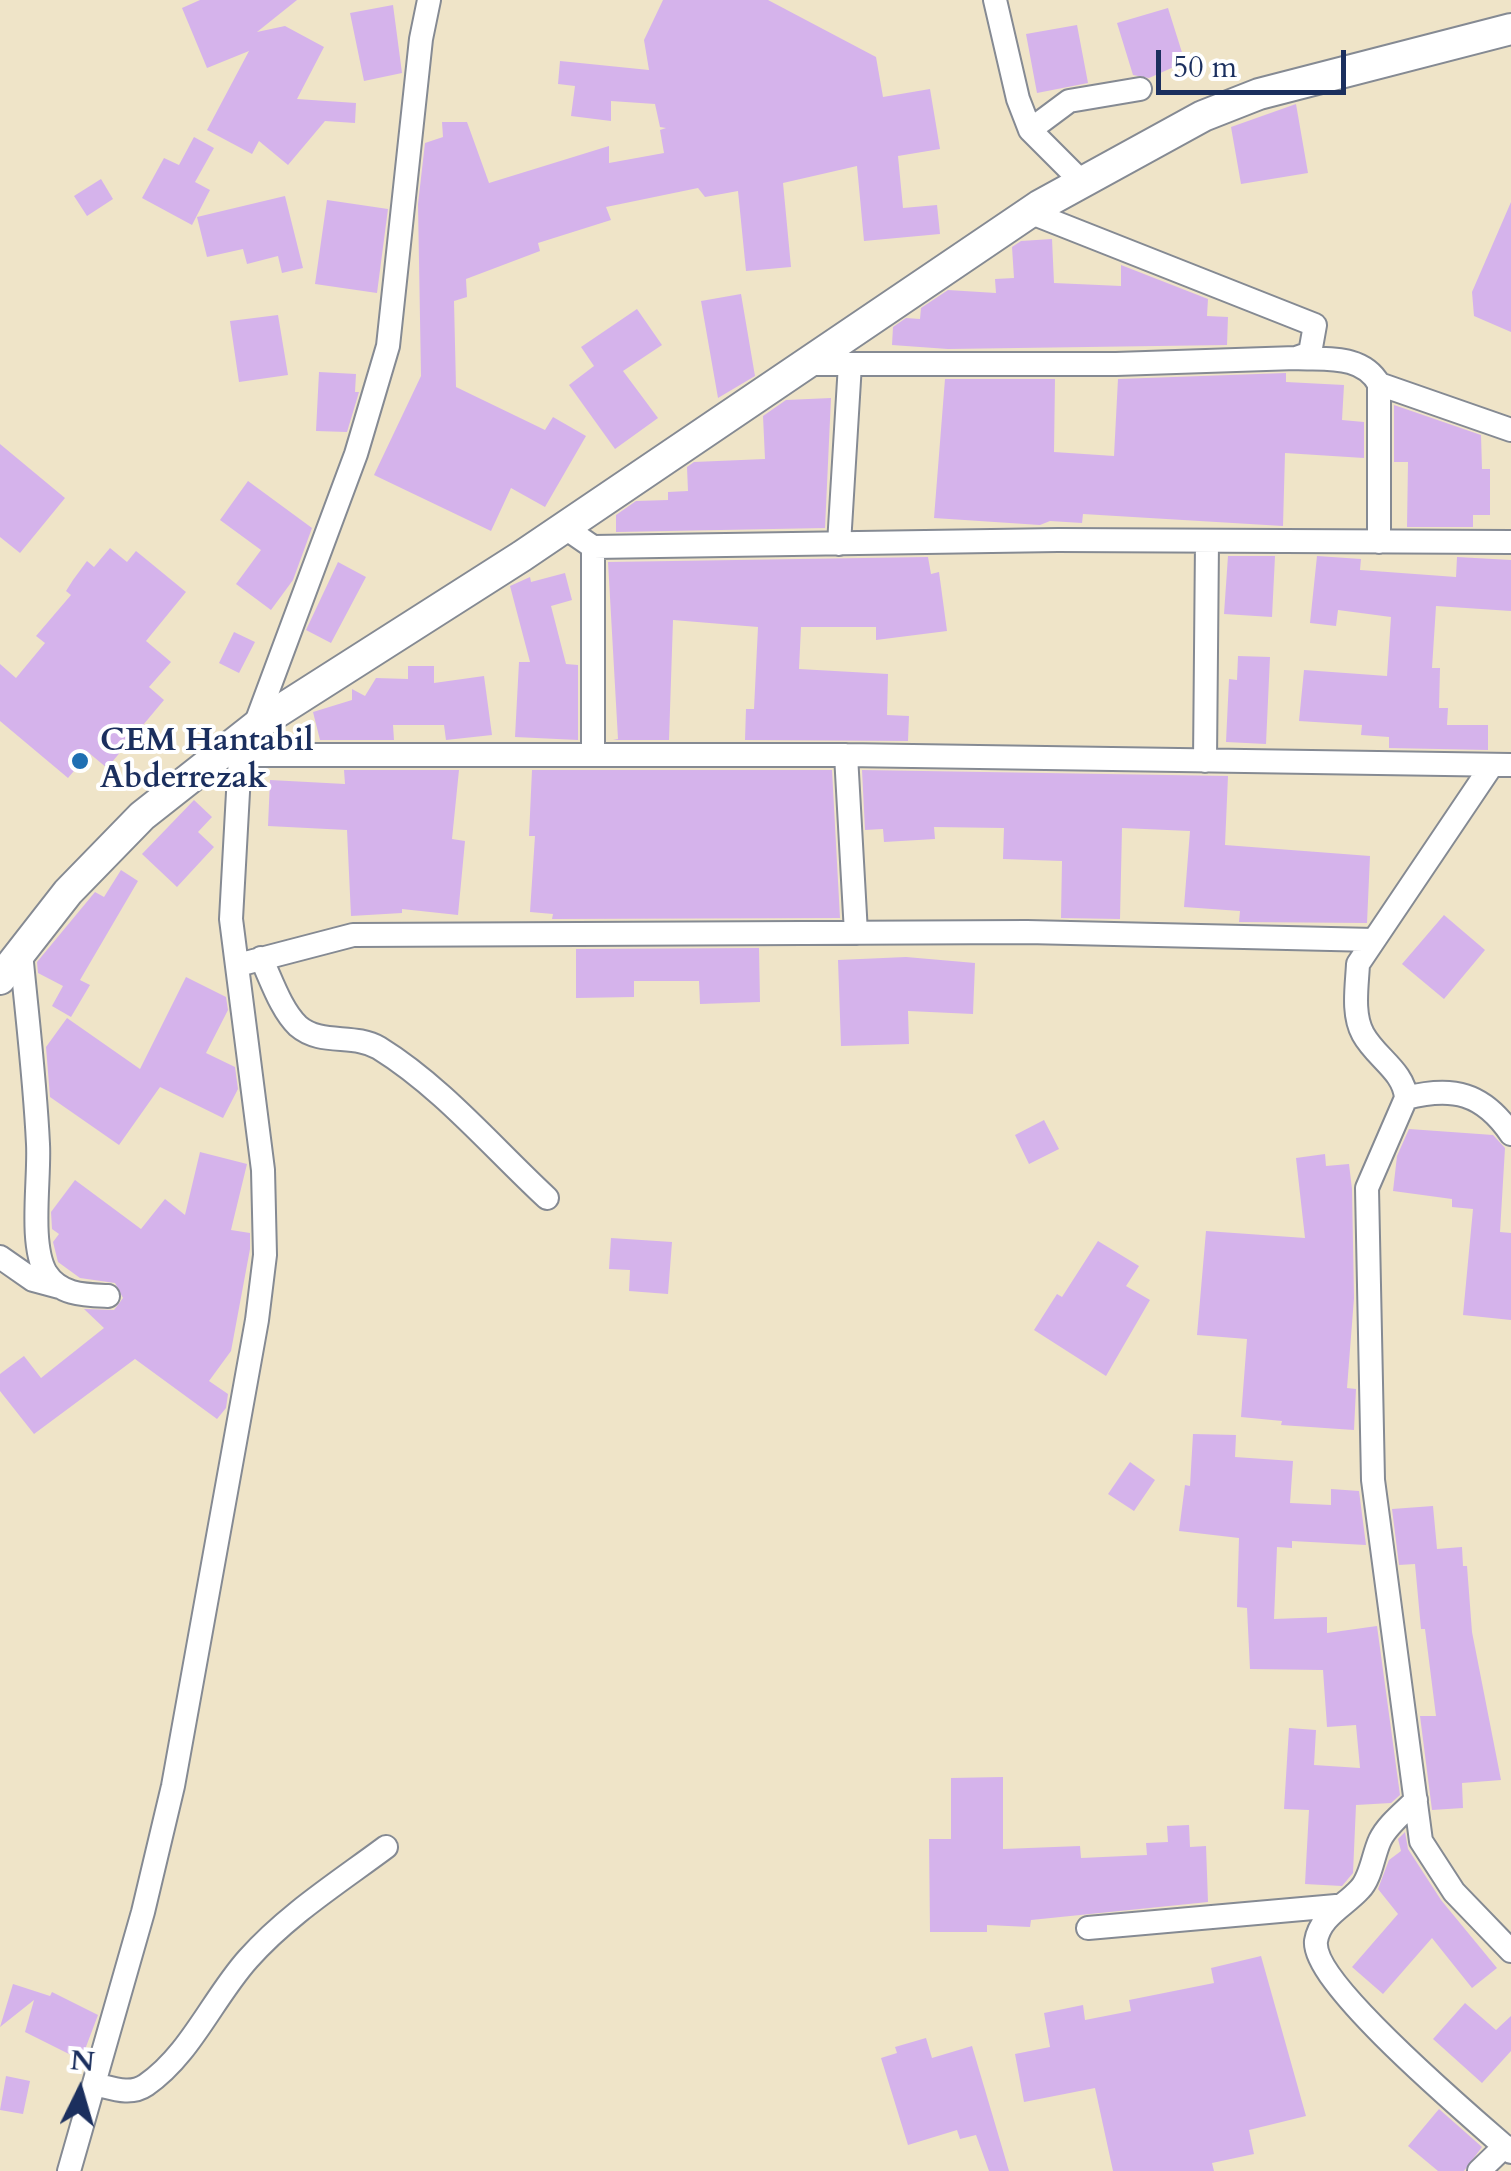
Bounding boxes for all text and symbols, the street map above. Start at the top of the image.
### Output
scale bar [1161,30,1351,92]
text: 50 m [1173,47,1237,88]
place label: CEM Hantabil Abderrezak [100,724,313,799]
marker: CEM Hantabil Abderrezak [69,750,91,772]
north arrow [30,2041,130,2141]
text: N [69,2041,96,2081]

